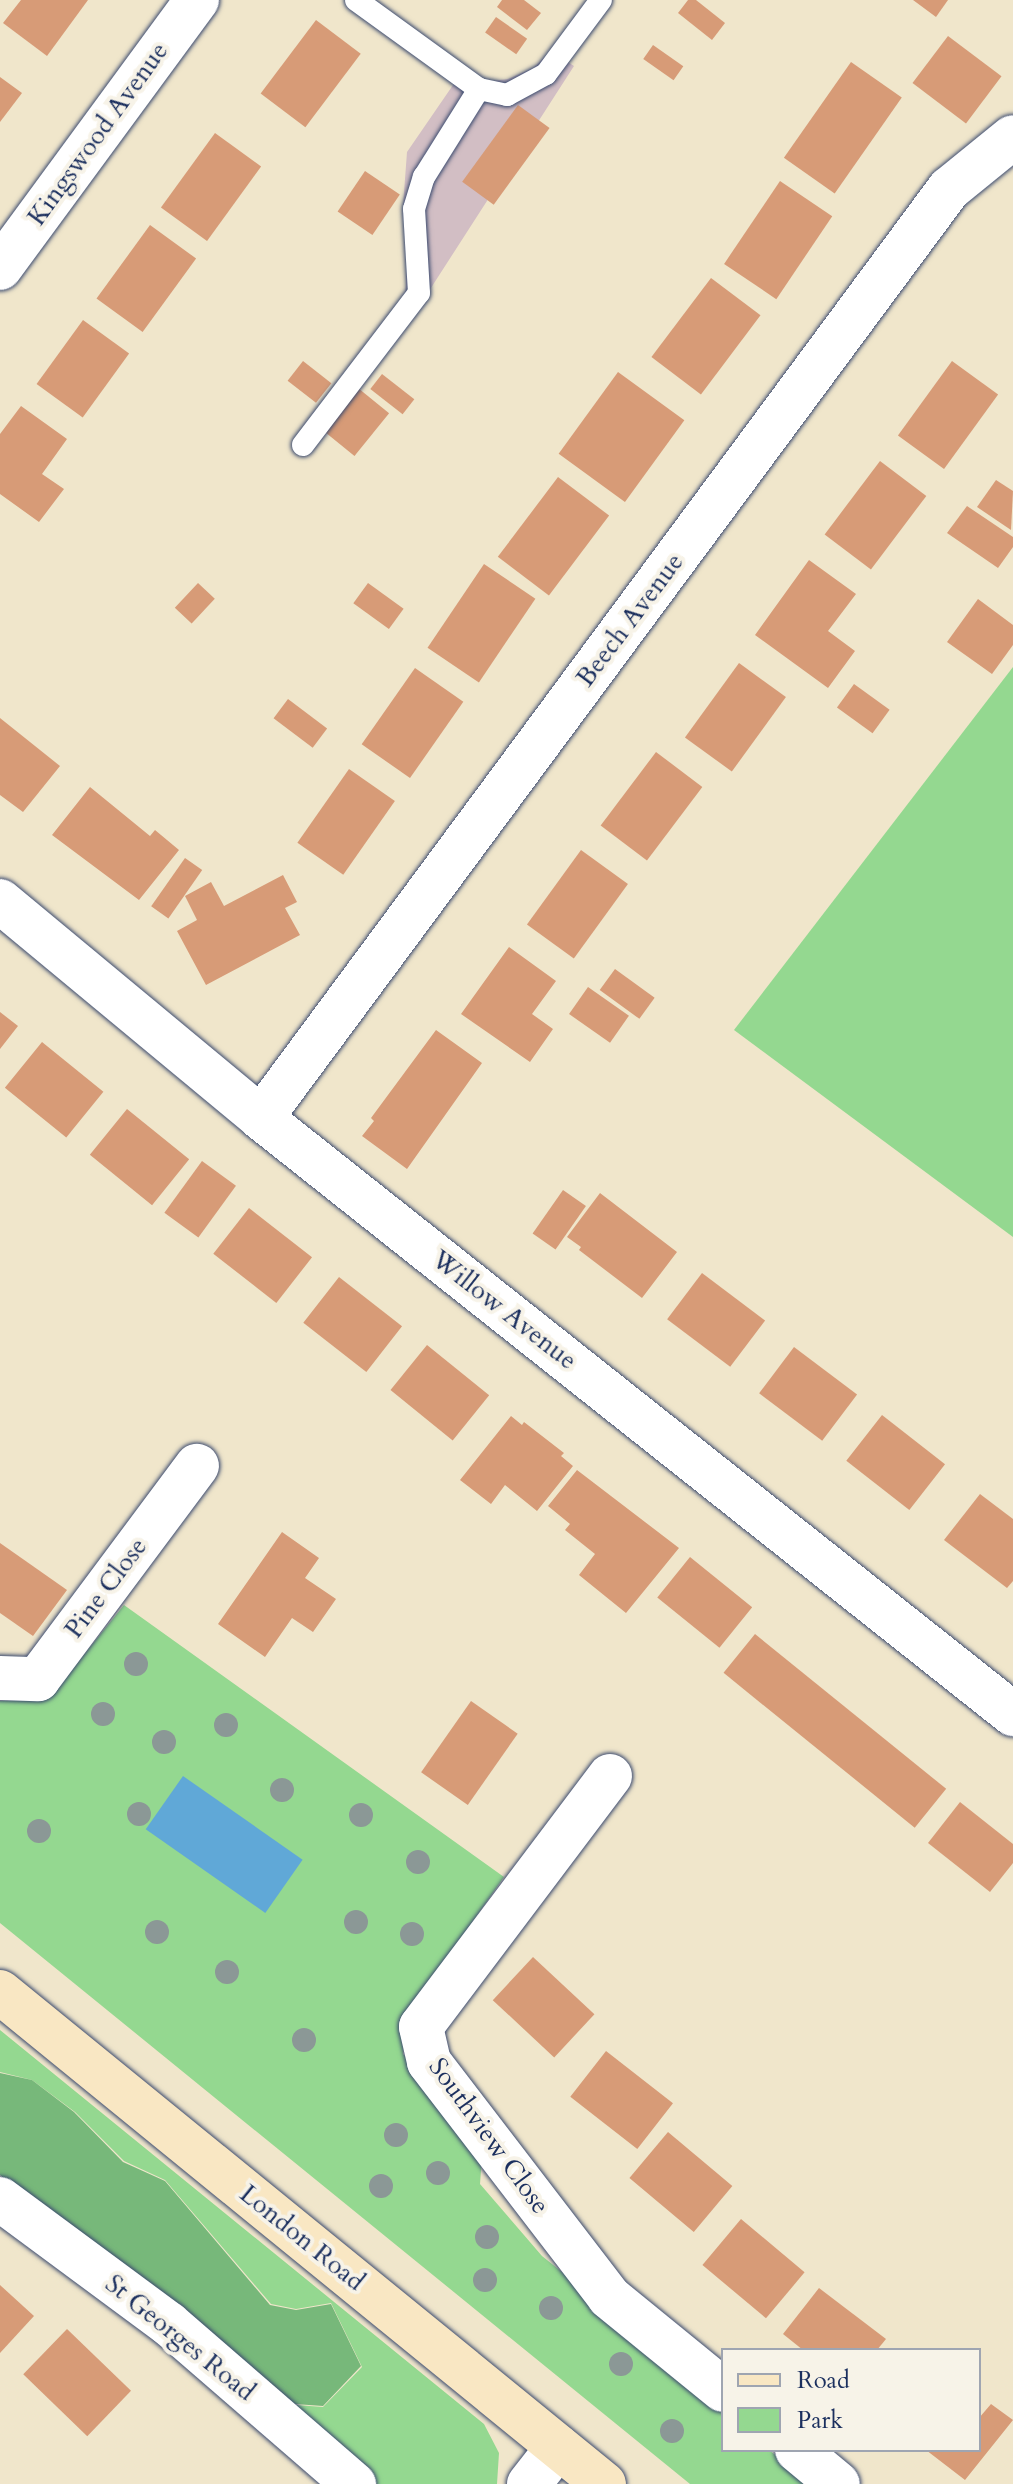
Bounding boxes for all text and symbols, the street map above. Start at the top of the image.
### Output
street label: Kingswood Avenue [21,36,175,232]
street label: Beech Avenue [570,547,690,693]
street label: Willow Avenue [425,1244,583,1376]
street label: Pine Close [58,1532,154,1644]
street label: Southview Close [422,2052,556,2220]
street label: London Road [233,2178,371,2298]
street label: St Georges Road [99,2268,261,2408]
legend [721,2348,981,2452]
text: Road [797,2364,850,2397]
text: Park [797,2404,843,2437]

